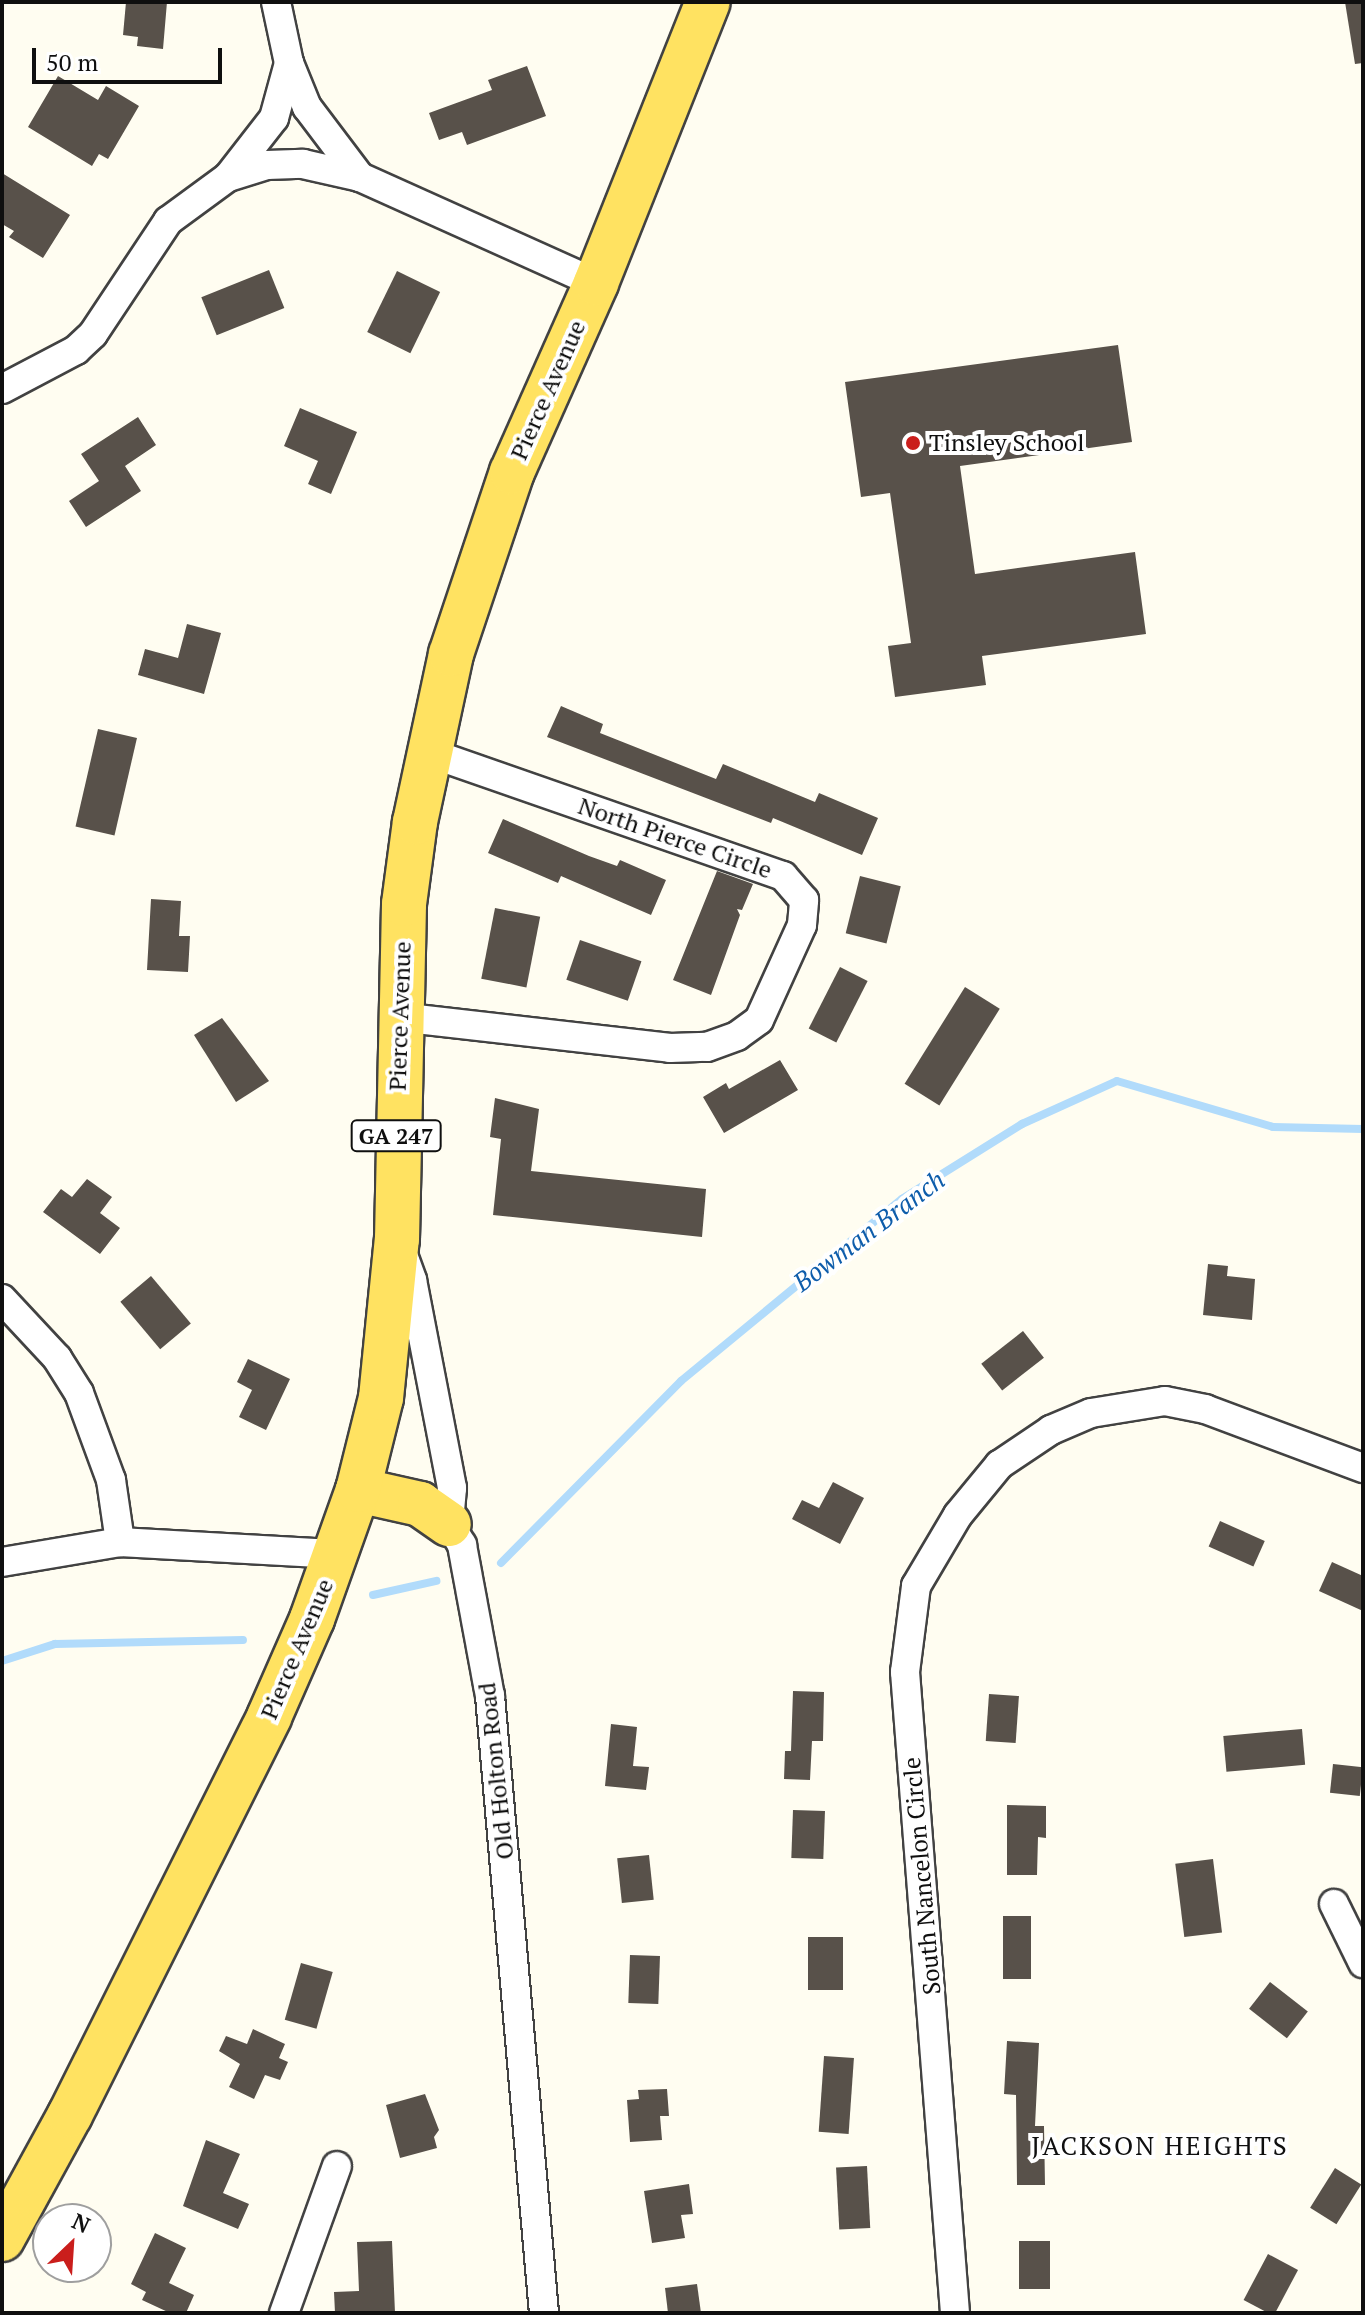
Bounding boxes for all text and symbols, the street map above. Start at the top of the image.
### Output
scale bar [36,32,226,82]
text: 50 m [46,46,98,78]
street label: Pierce Avenue [504,316,592,464]
place label: Tinsley School [929,429,1084,457]
marker: Tinsley School [904,434,922,452]
street label: North Pierce Circle [574,791,776,885]
street label: Pierce Avenue [383,941,417,1091]
road number: GA 247 [350,1118,442,1154]
water label: Bowman Branch [787,1164,951,1298]
street label: Pierce Avenue [254,1574,340,1724]
street label: Old Holton Road [472,1681,520,1861]
street label: South Nancelon Circle [897,1756,947,1996]
district label: JACKSON HEIGHTS [1031,2130,1289,2162]
north arrow [32,2203,112,2283]
text: N [68,2206,95,2239]

